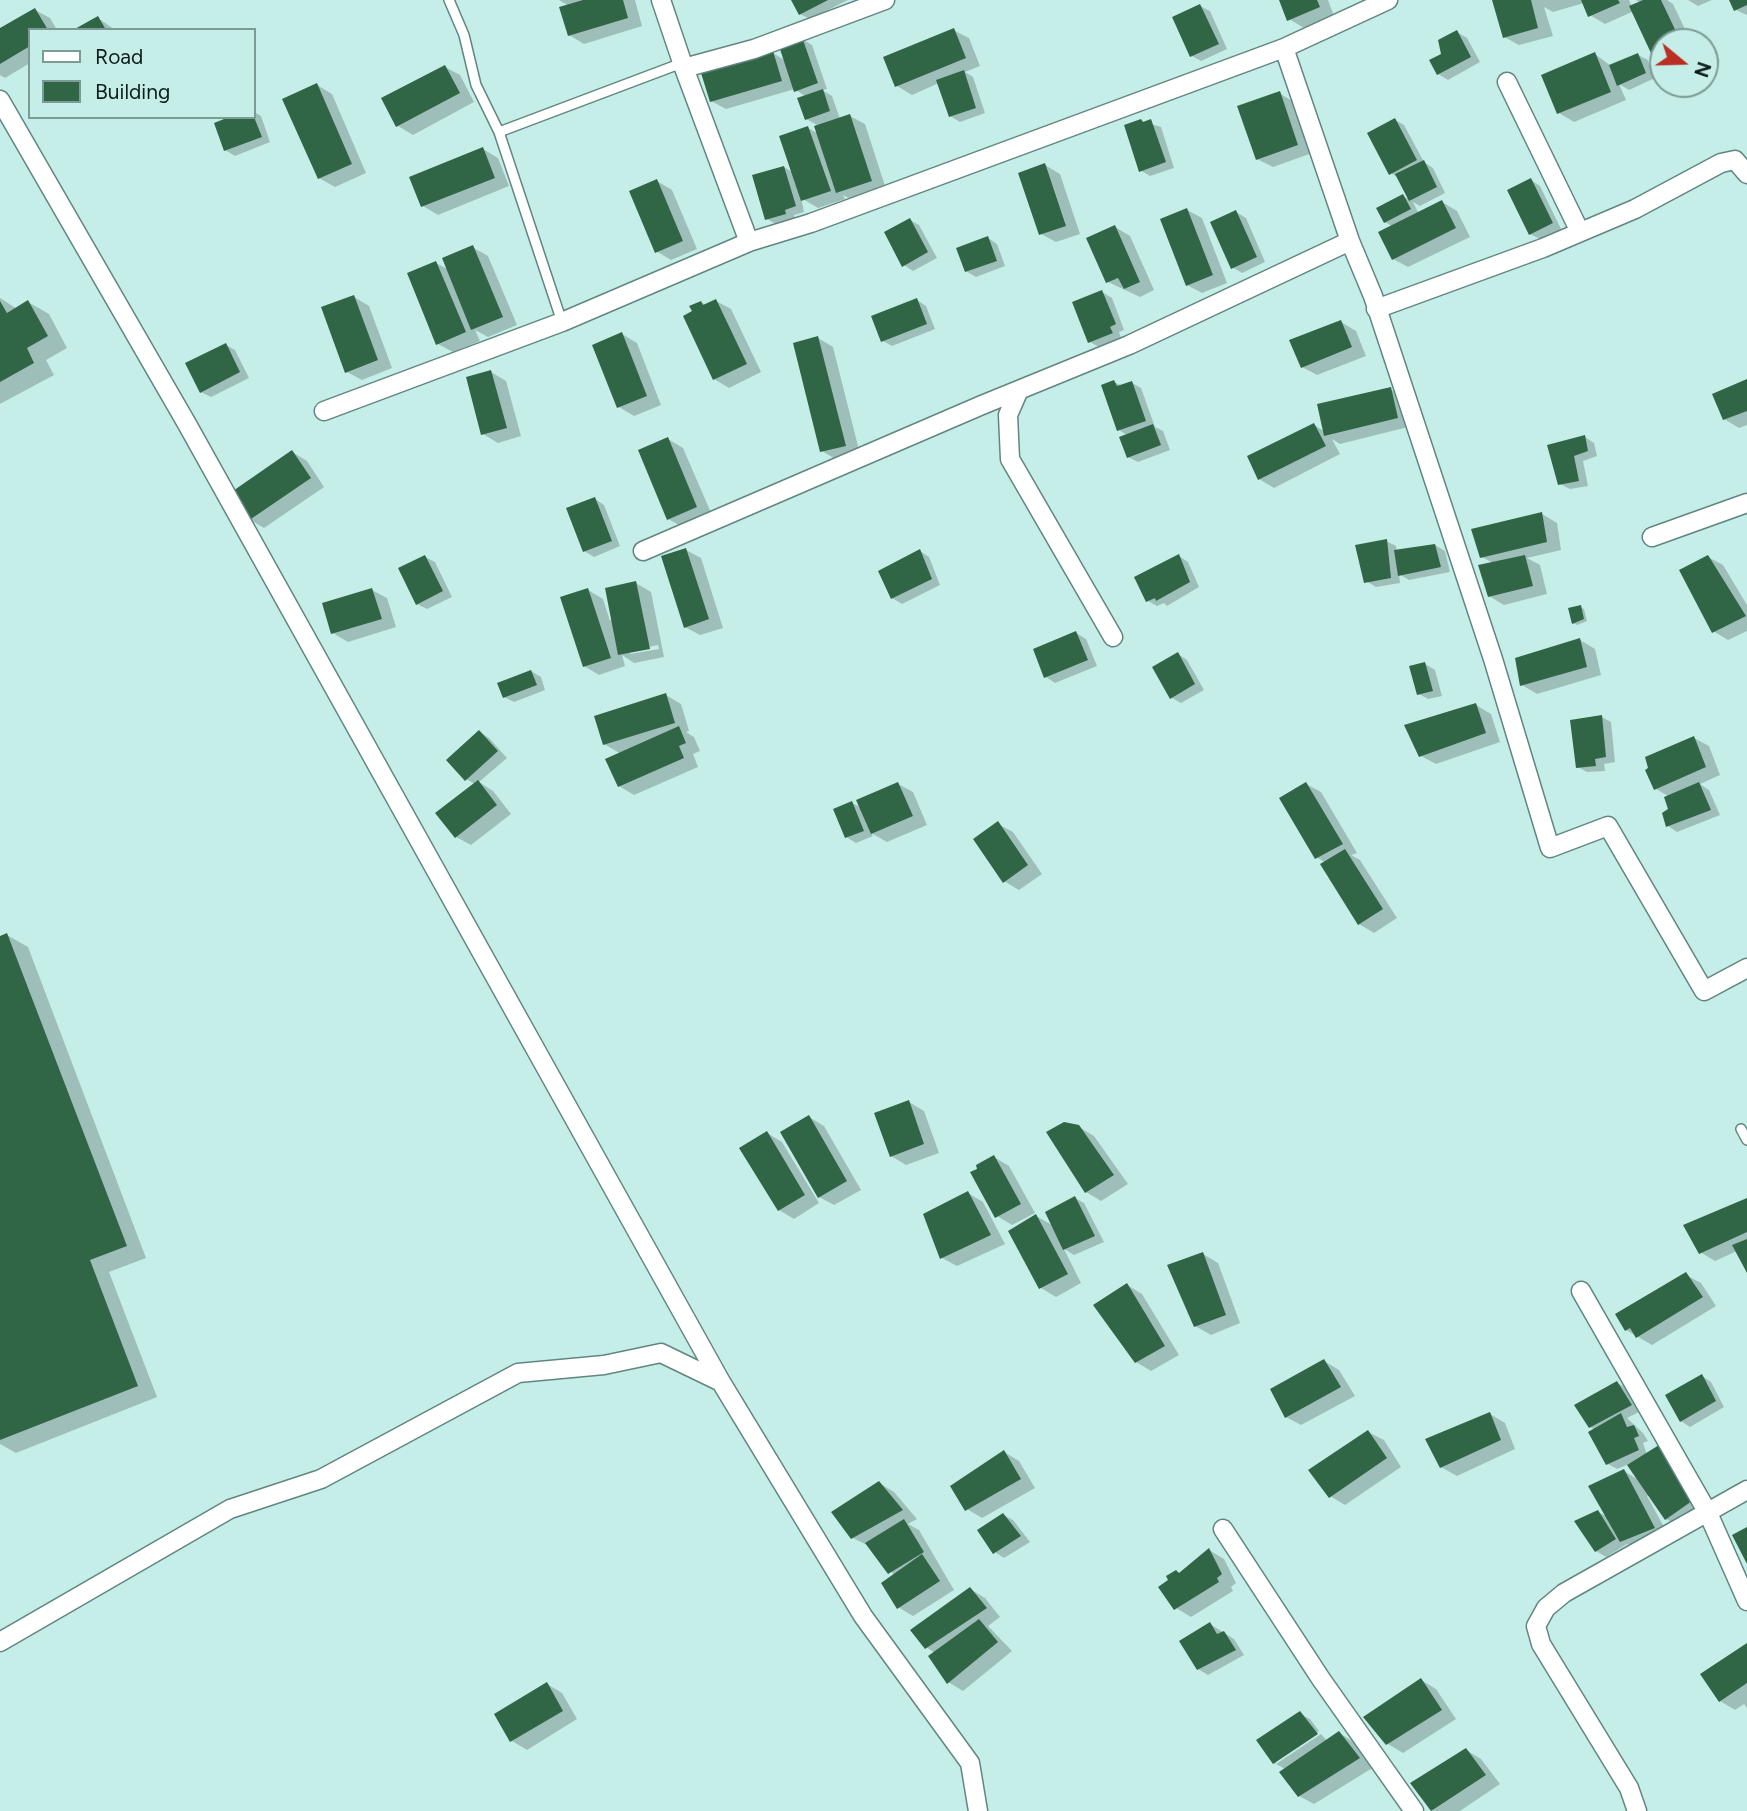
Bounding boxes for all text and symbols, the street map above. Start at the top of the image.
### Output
legend [28,28,256,119]
north arrow [1649,28,1719,98]
text: Road [95,44,143,69]
text: N [1689,59,1716,80]
text: Building [95,79,170,104]

